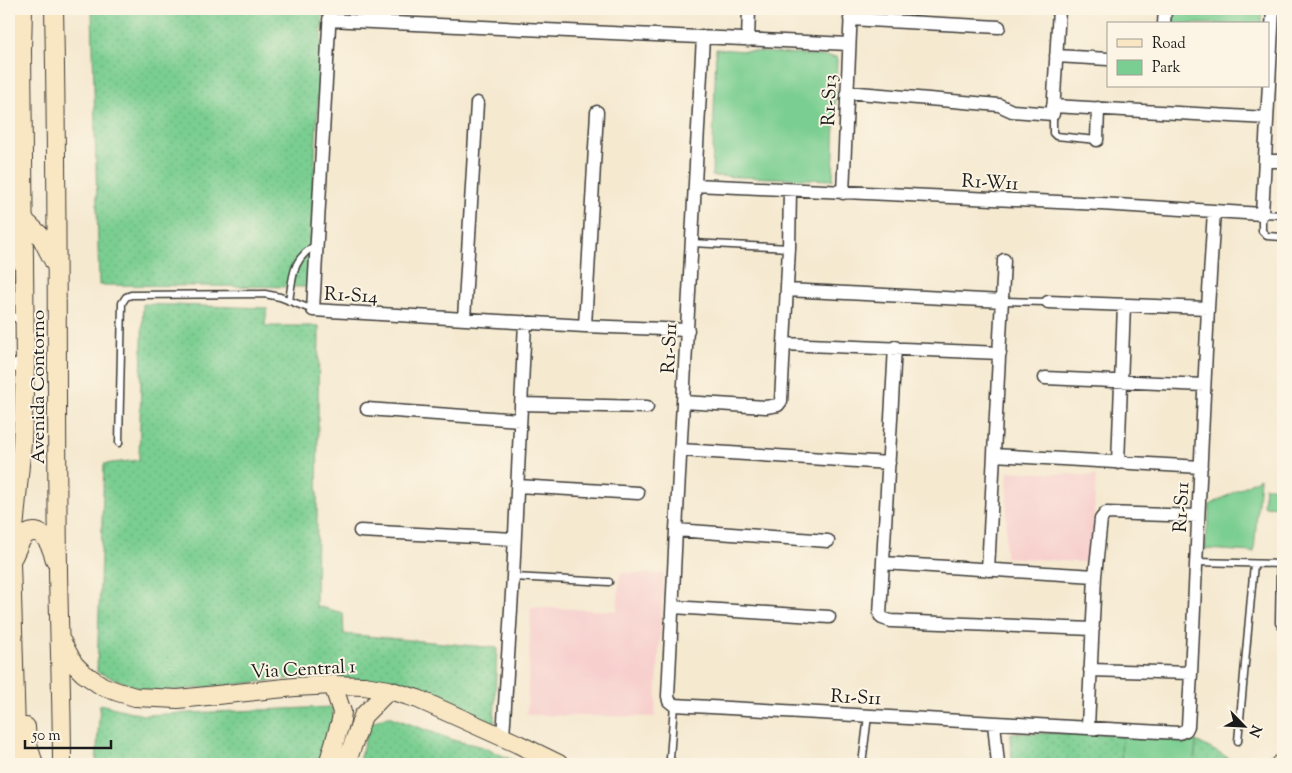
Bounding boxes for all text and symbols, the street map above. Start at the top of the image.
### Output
legend [1107,22,1270,88]
text: Road [1152,34,1186,55]
text: Park [1152,58,1181,79]
street label: R1-S13 [816,74,845,126]
street label: R1-W11 [961,169,1020,198]
street label: R1-S14 [323,282,379,311]
street label: Avenida Contorno [26,310,53,464]
street label: R1-S11 [656,322,685,374]
street label: R1-S11 [1168,481,1197,533]
street label: Via Central 1 [250,654,357,687]
street label: R1-S11 [830,684,882,713]
north arrow [1220,700,1270,750]
scale bar [25,718,111,750]
text: N [1243,721,1265,740]
text: 50 m [31,726,61,747]

